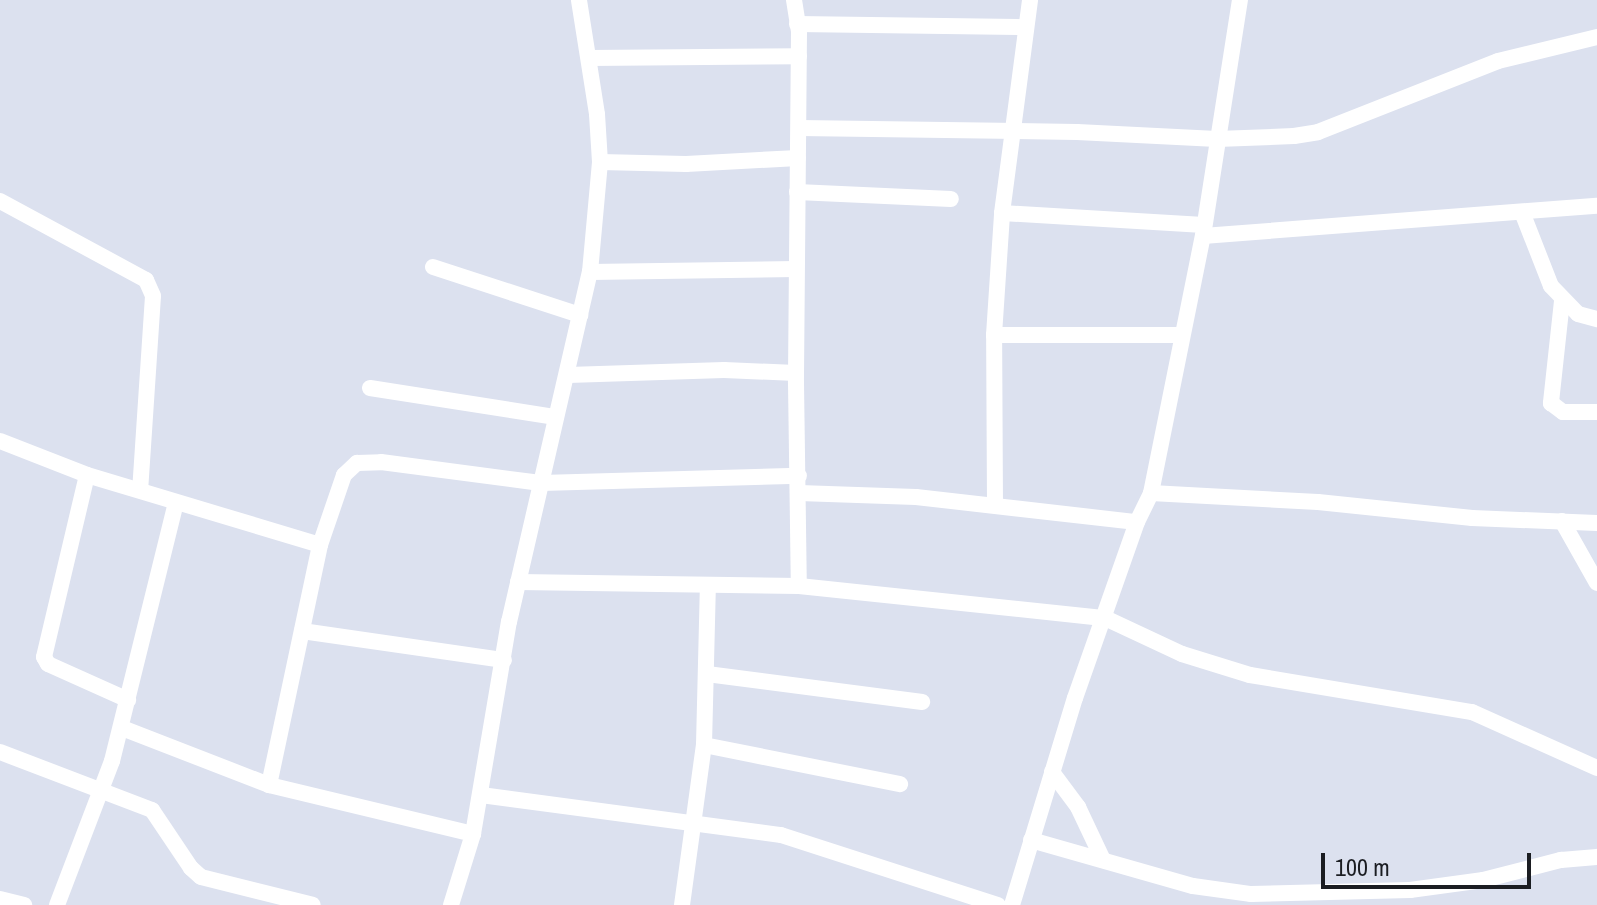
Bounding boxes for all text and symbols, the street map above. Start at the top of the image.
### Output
scale bar [1325,837,1535,887]
text: 100 m [1335,851,1390,883]

